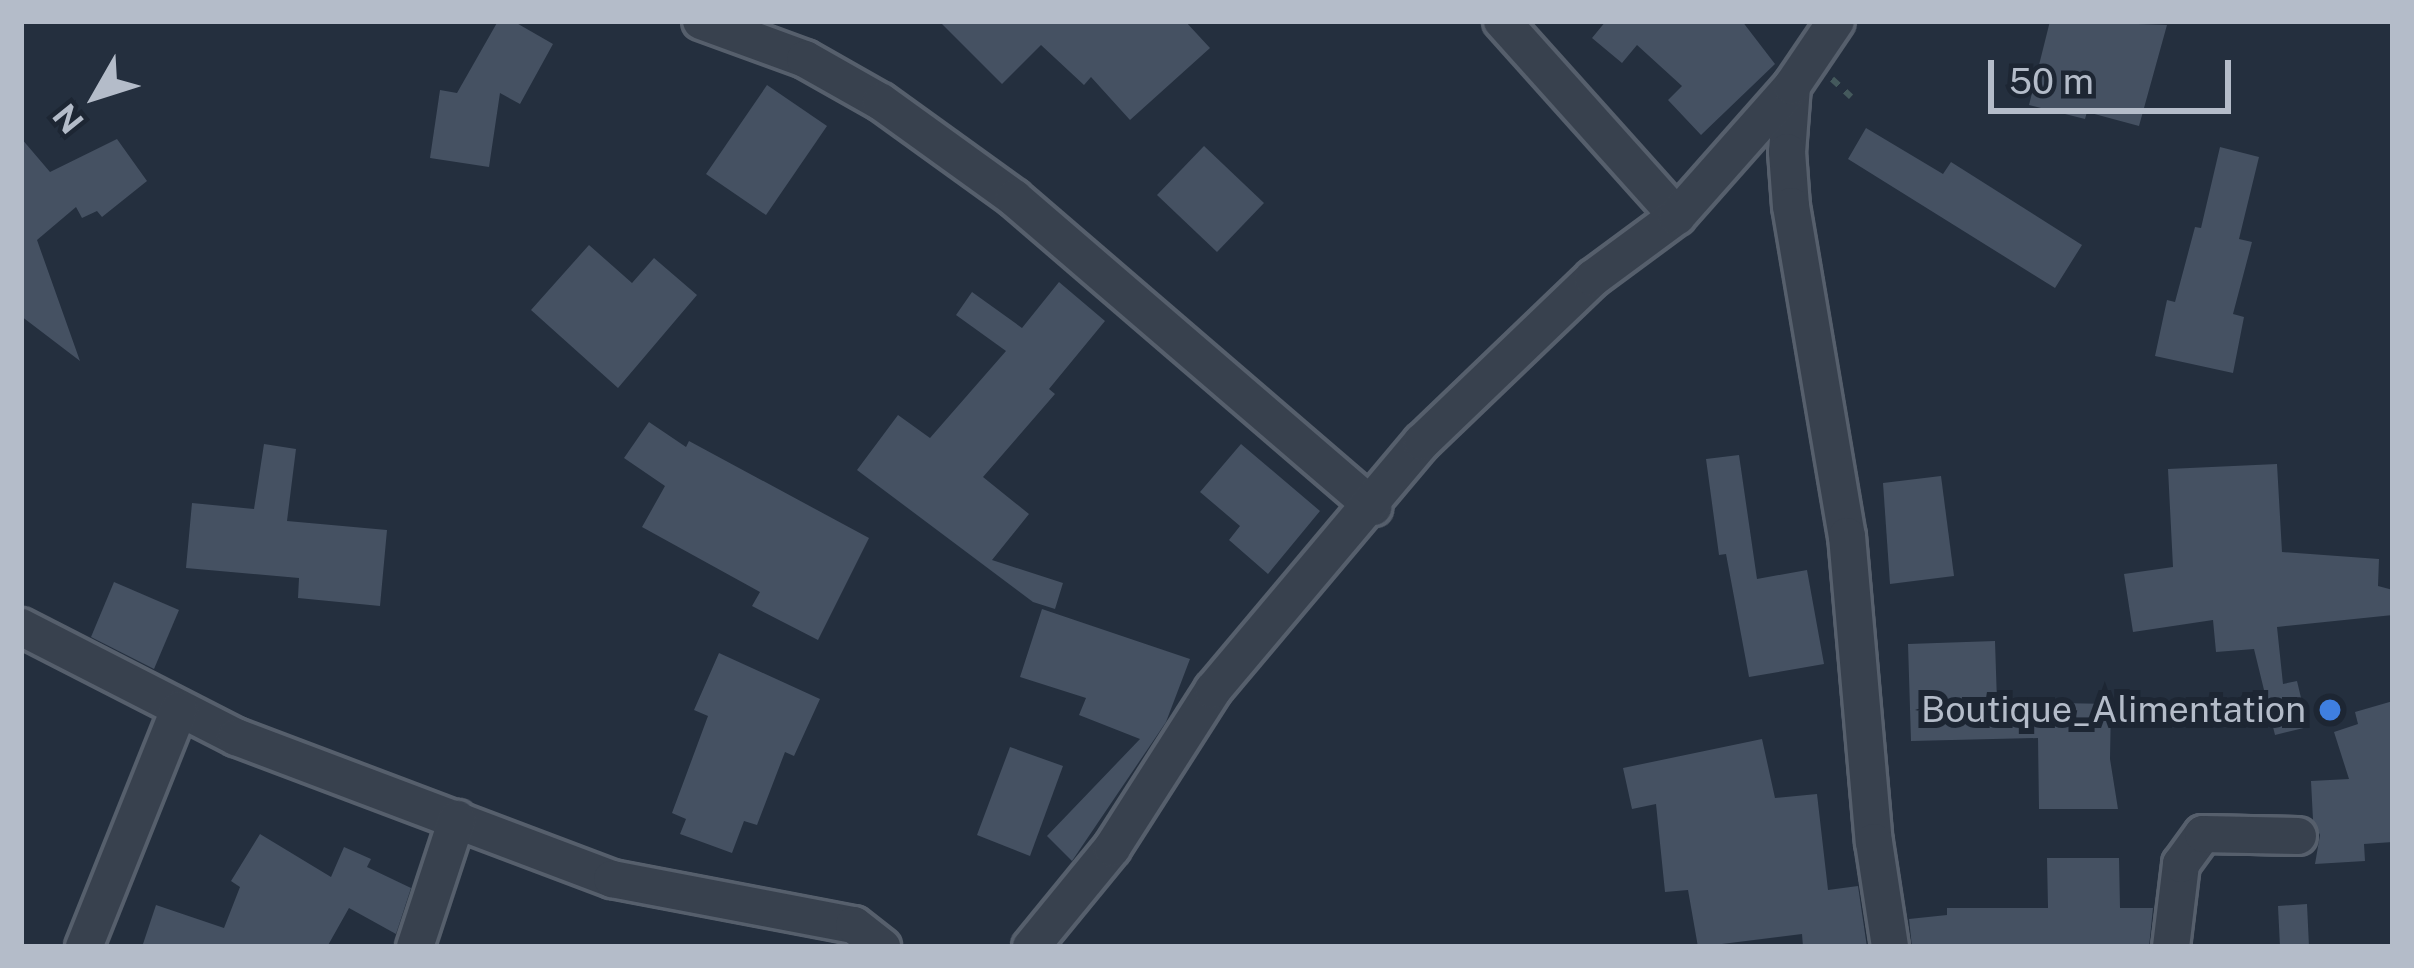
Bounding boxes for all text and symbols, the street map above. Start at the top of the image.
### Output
north arrow [36,36,156,156]
scale bar [1994,36,2237,110]
text: 50 m [2009,60,2094,102]
text: N [45,97,91,141]
place label: Boutique_Alimentation [1921,688,2306,732]
marker: Boutique_Alimentation [2317,697,2343,723]

